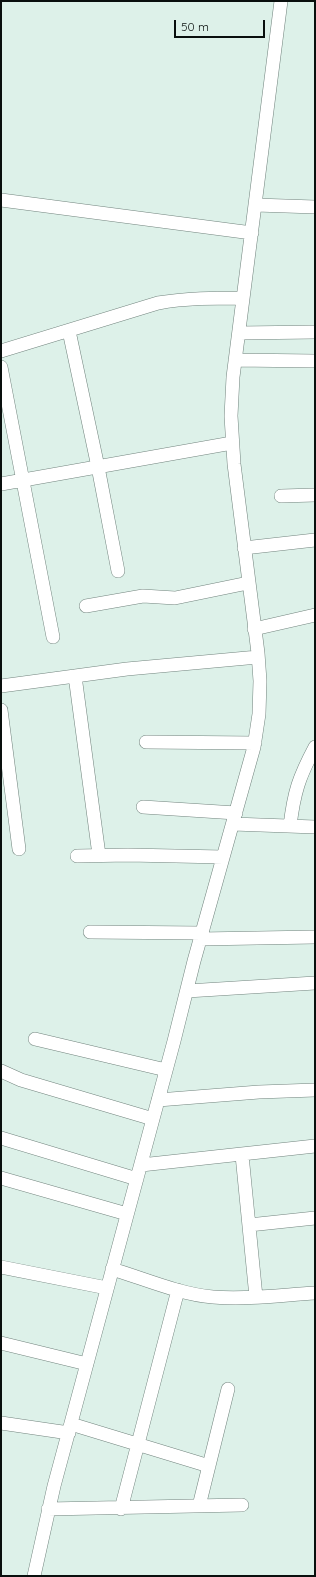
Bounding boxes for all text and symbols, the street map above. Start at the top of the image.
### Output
scale bar [176,12,267,38]
text: 50 m [181,19,209,34]

